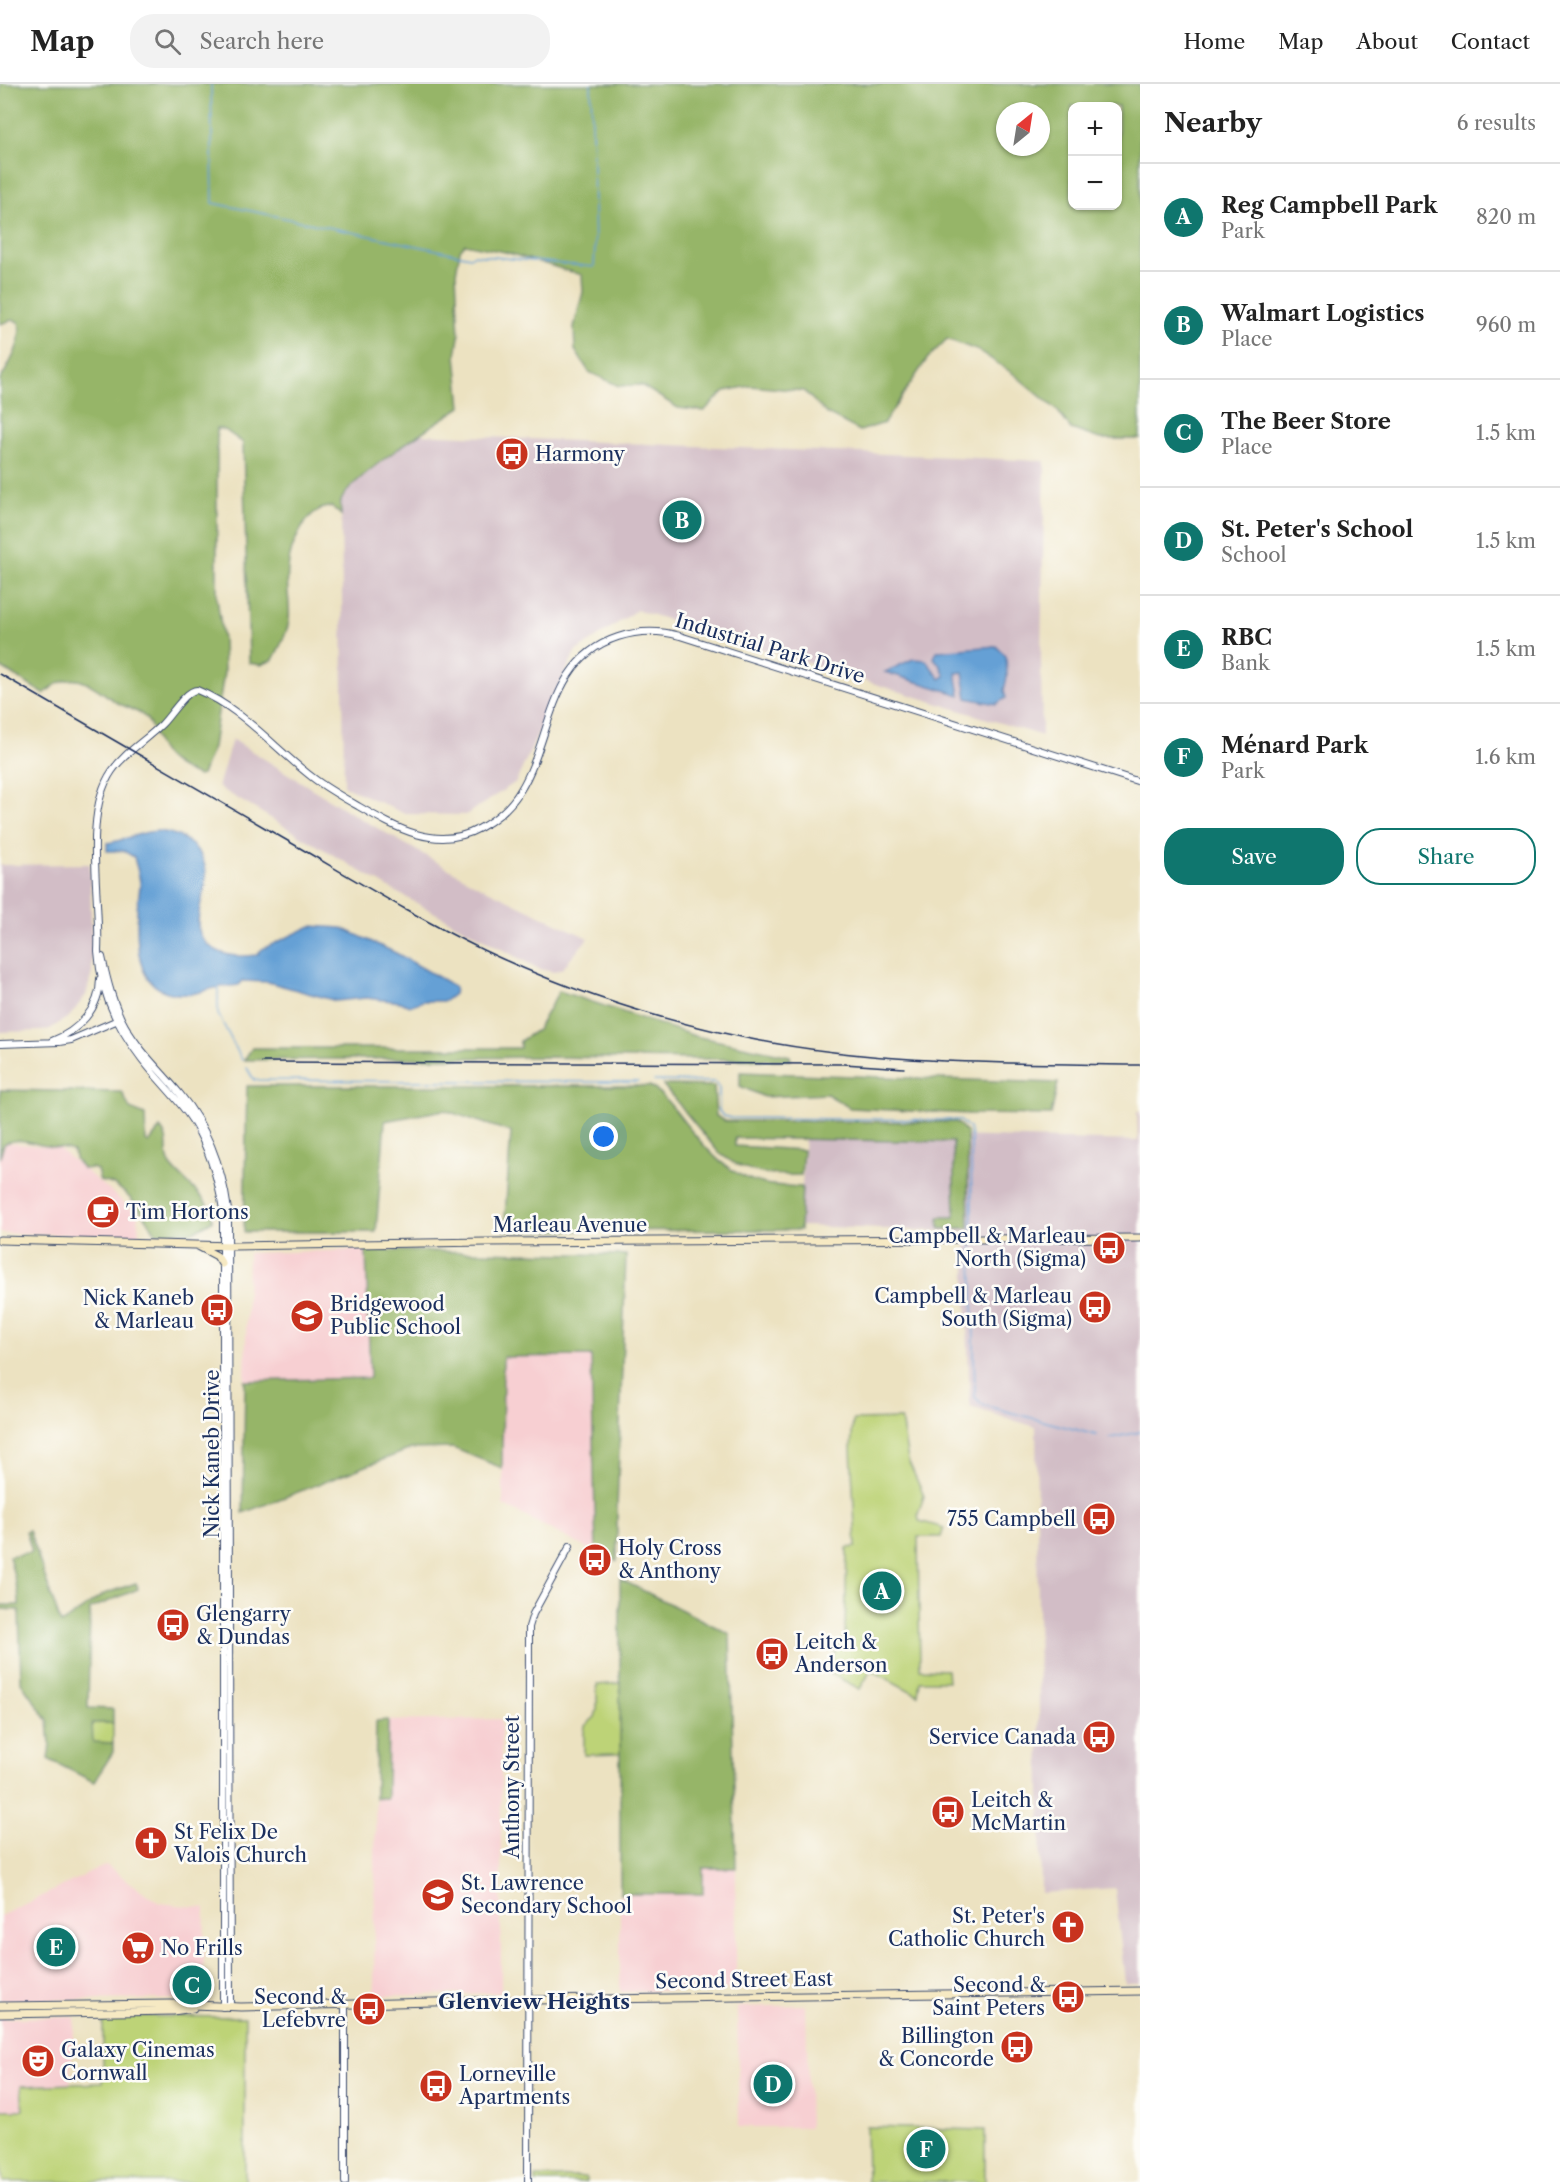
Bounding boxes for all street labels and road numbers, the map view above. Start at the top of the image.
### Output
street label: Industrial Park Drive [672,608,868,688]
street label: Marleau Avenue [493,1213,647,1237]
street label: Nick Kaneb Drive [200,1370,224,1538]
street label: Anthony Street [500,1715,524,1860]
street label: Second Street East [655,1966,833,1994]

